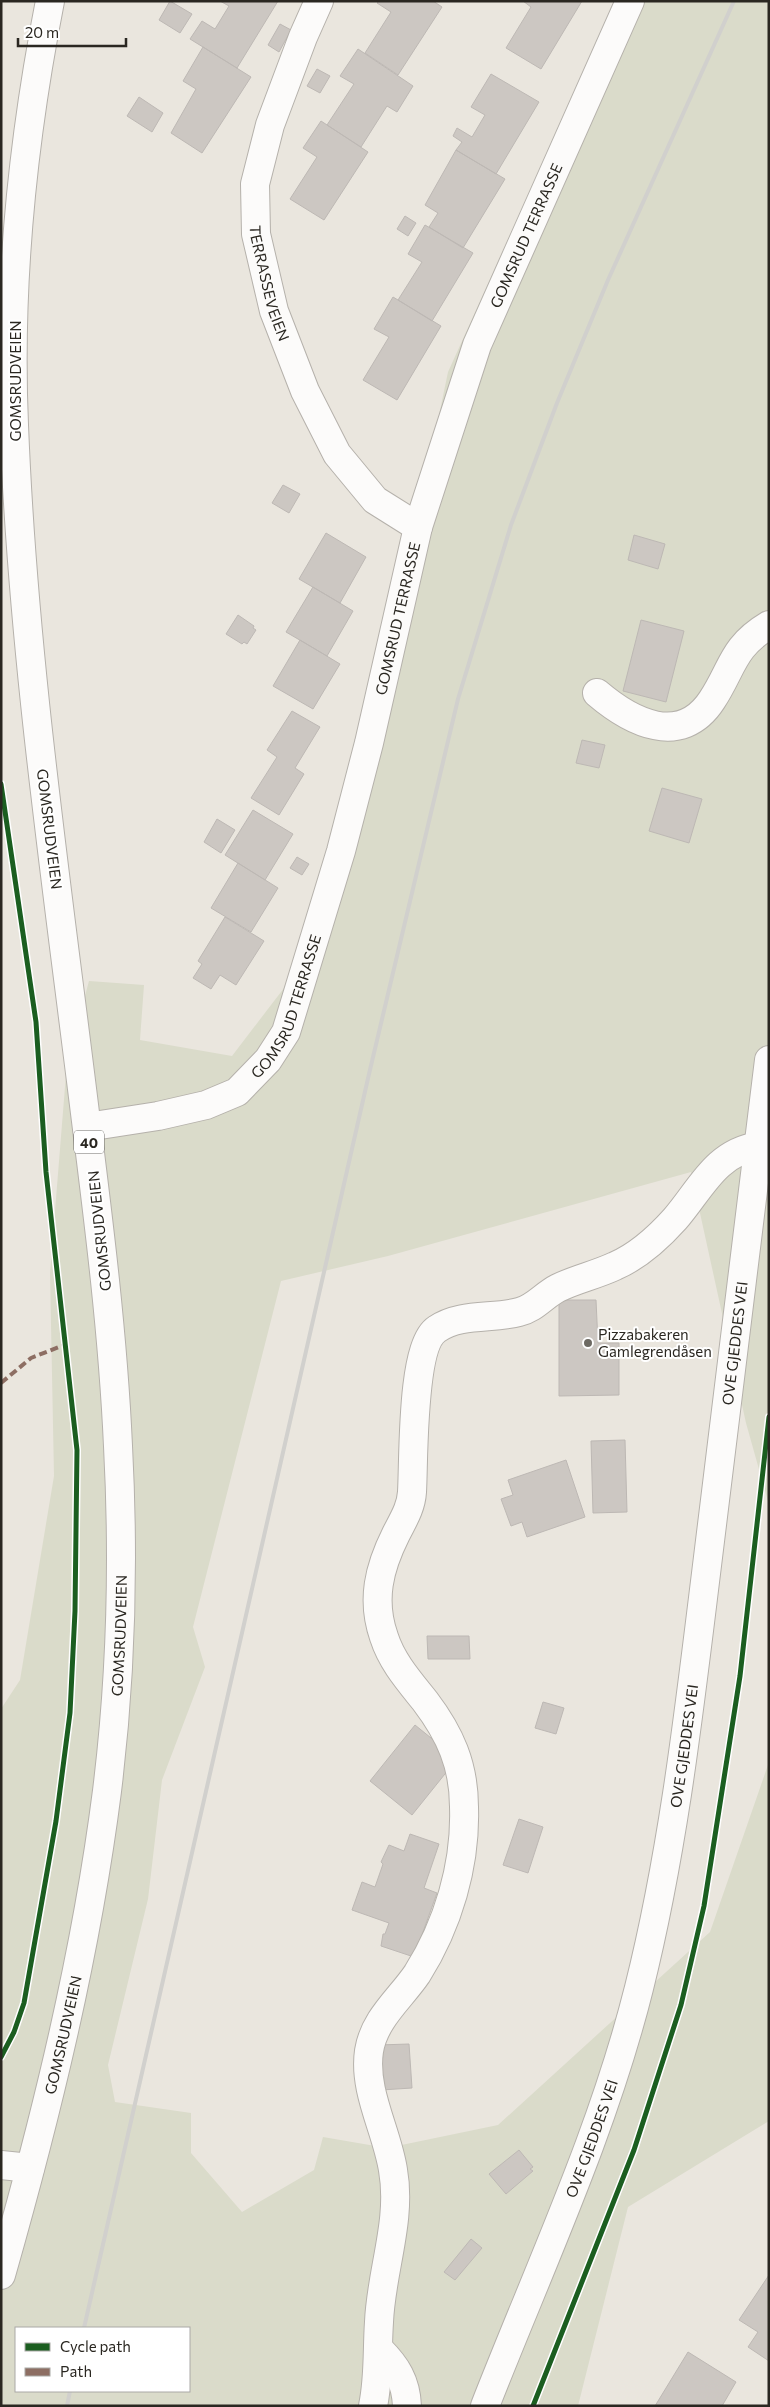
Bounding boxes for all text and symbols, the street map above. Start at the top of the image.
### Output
scale bar [18,15,125,47]
text: 20 m [25,23,59,41]
street label: GOMSRUD TERRASSE [486,160,566,311]
street label: TERRASSEVEIEN [247,225,294,343]
street label: GOMSRUDVEIEN [6,320,24,442]
street label: GOMSRUD TERRASSE [371,540,423,697]
street label: GOMSRUDVEIEN [34,768,66,890]
street label: GOMSRUD TERRASSE [247,932,324,1082]
road number: 40 [74,1130,104,1154]
street label: GOMSRUDVEIEN [84,1170,114,1292]
street label: OVE GJEDDES VEI [718,1280,751,1406]
place label: Pizzabakeren Gamlegrendåsen [598,1325,712,1360]
marker: Pizzabakeren Gamlegrendåsen [582,1337,594,1349]
street label: GOMSRUDVEIEN [107,1575,130,1697]
street label: OVE GJEDDES VEI [666,1683,701,1809]
street label: GOMSRUDVEIEN [40,1974,85,2096]
street label: OVE GJEDDES VEI [561,2077,621,2200]
legend [15,2327,190,2392]
text: Cycle path [60,2337,131,2355]
text: Path [60,2362,92,2380]

